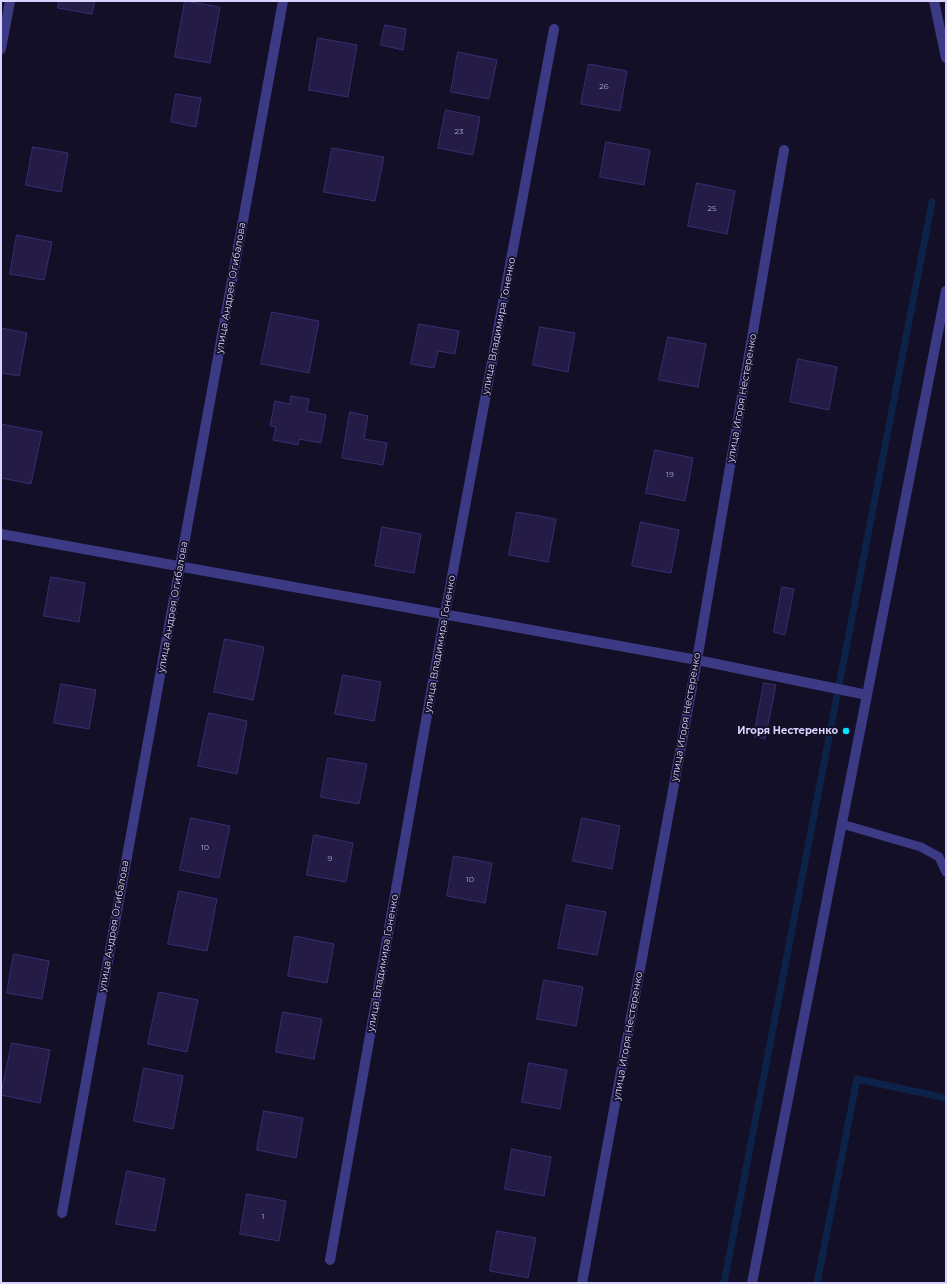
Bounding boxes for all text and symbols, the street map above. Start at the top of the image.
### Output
house number: 26 [599,82,609,92]
house number: 23 [454,127,464,137]
house number: 25 [707,204,717,214]
street label: улица Андрея Огибалова [214,221,248,355]
street label: улица Владимира Гоненко [480,256,518,396]
street label: улица Игоря Нестеренко [725,333,759,463]
house number: 19 [666,470,674,480]
street label: улица Андрея Огибалова [156,540,190,674]
street label: улица Владимира Гоненко [422,574,458,714]
street label: улица Игоря Нестеренко [669,652,703,782]
place label: Игоря Нестеренко [737,725,838,737]
marker: Игоря Нестеренко [841,726,851,736]
house number: 10 [201,843,209,853]
house number: 9 [328,854,332,864]
street label: улица Андрея Огибалова [97,859,131,993]
house number: 10 [466,875,474,885]
street label: улица Владимира Гоненко [365,893,401,1033]
street label: улица Игоря Нестеренко [611,971,645,1101]
house number: 1 [262,1212,264,1222]

